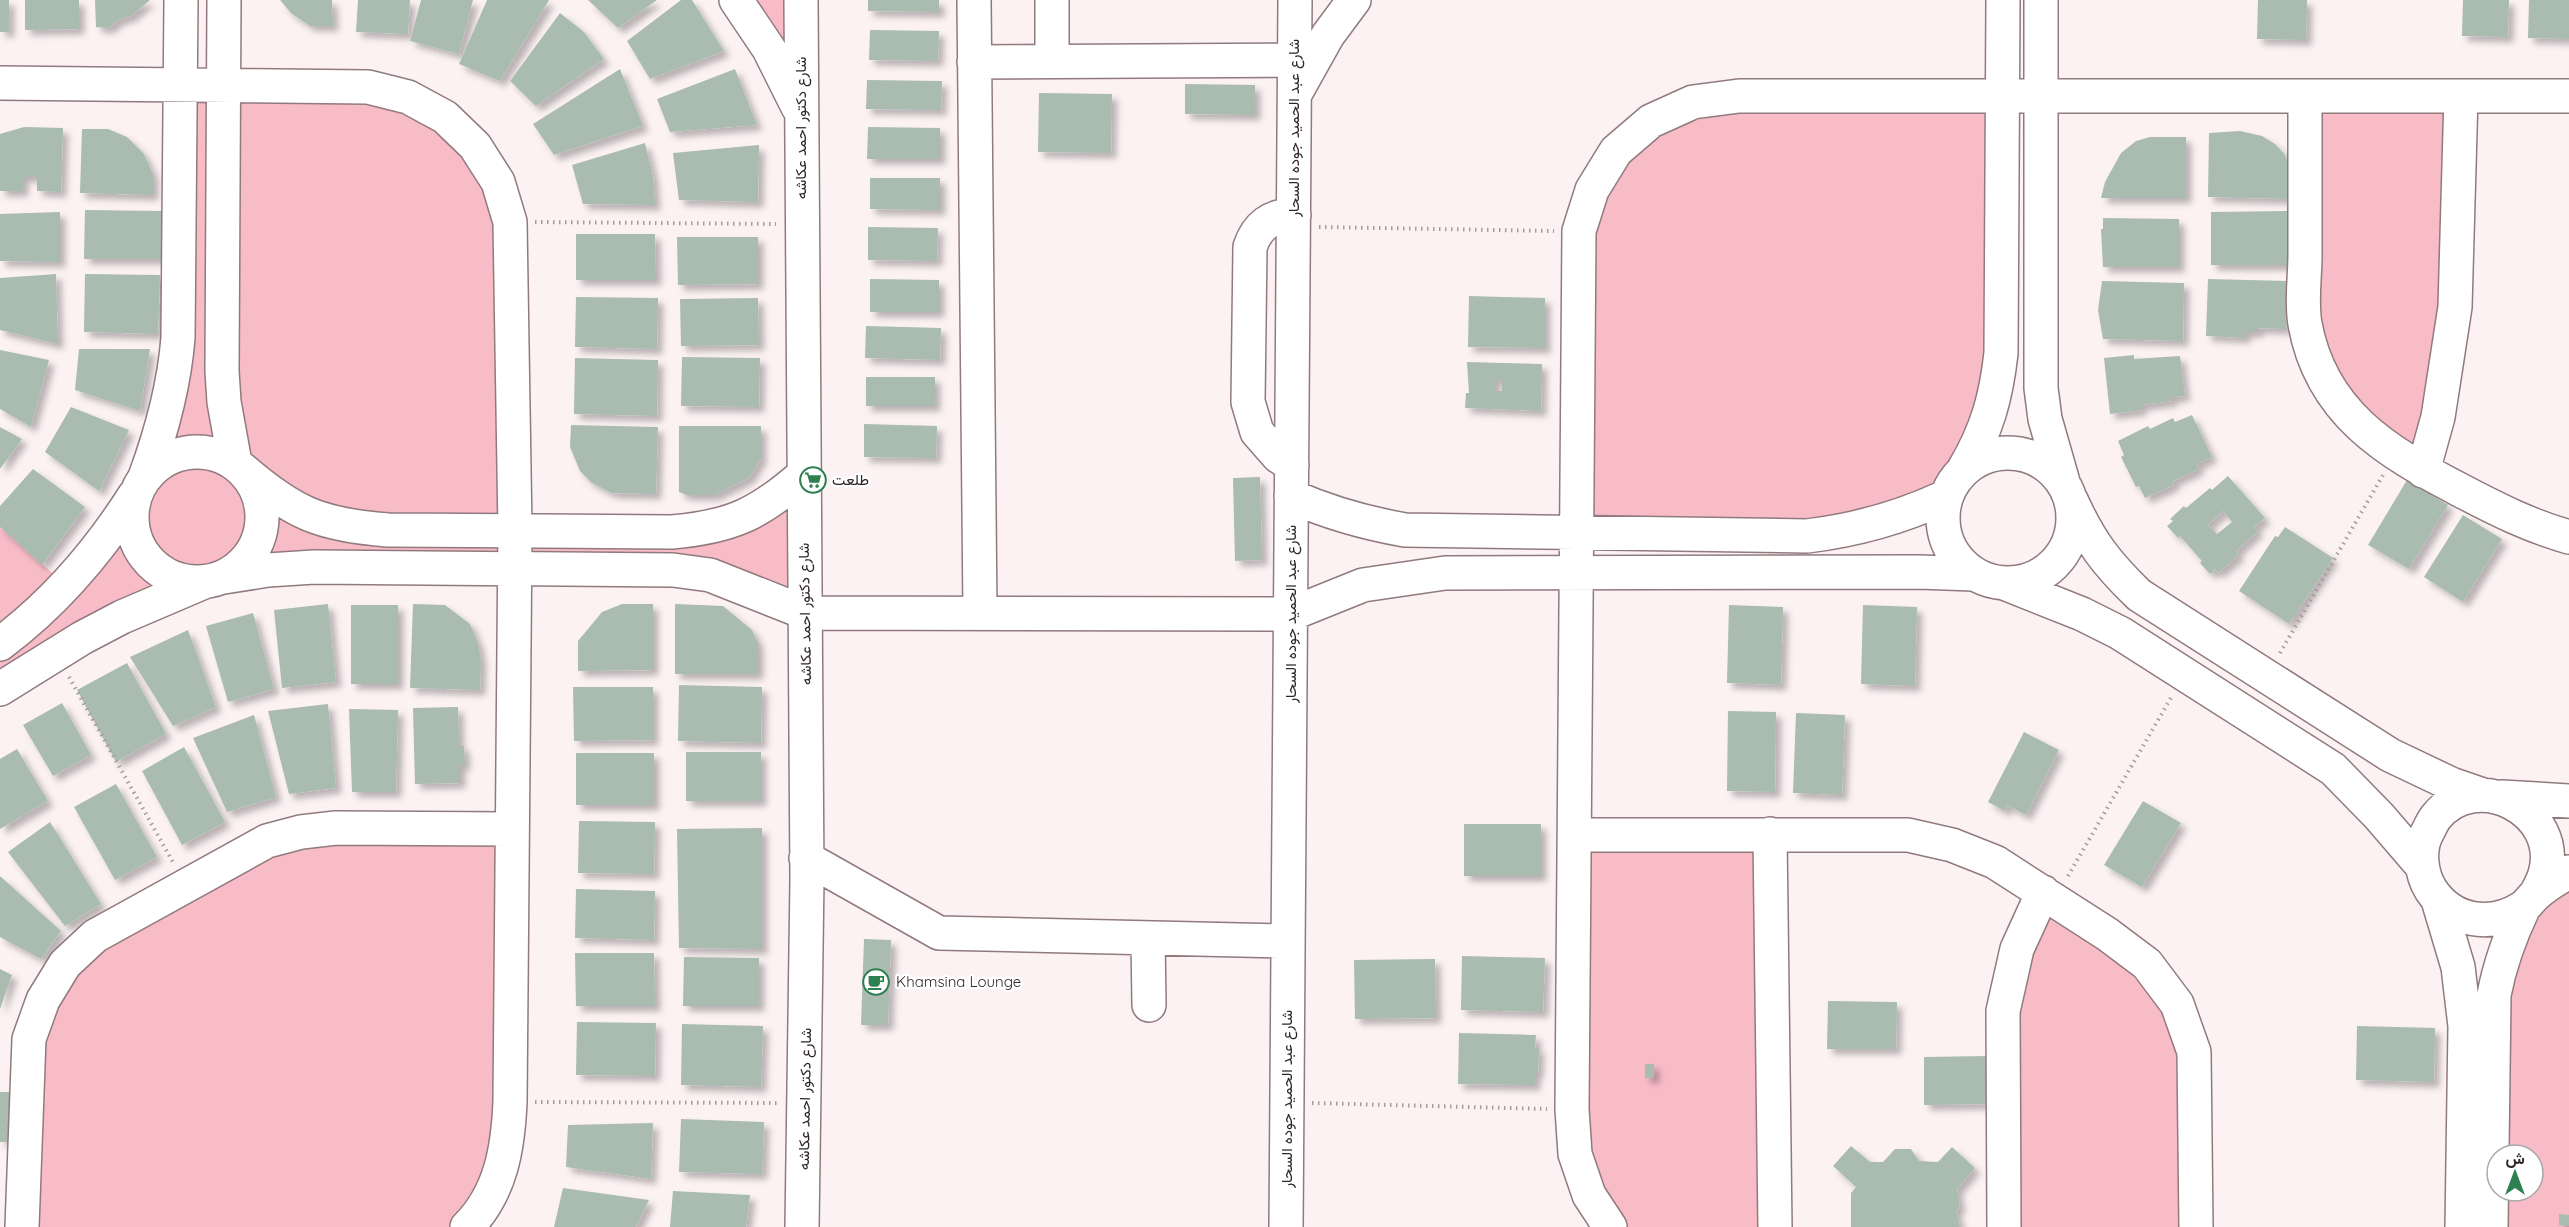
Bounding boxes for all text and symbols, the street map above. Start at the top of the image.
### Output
street label: شارع عبد الحميد جوده السحار [1284,39,1305,218]
street label: شارع دكتور احمد عكاشه [791,57,812,199]
supermarket icon: طلعت [798,465,828,495]
place label: طلعت [832,470,869,489]
street label: شارع عبد الحميد جوده السحار [1281,525,1302,704]
street label: شارع دكتور احمد عكاشه [794,542,817,685]
cafe icon: Khamsina Lounge [861,967,891,997]
place label: Khamsina Lounge [896,972,1021,991]
street label: شارع عبد الحميد جوده السحار [1277,1010,1298,1189]
street label: شارع دكتور احمد عكاشه [794,1027,817,1170]
north arrow [2485,1143,2545,1203]
text: ش [2505,1148,2525,1168]

